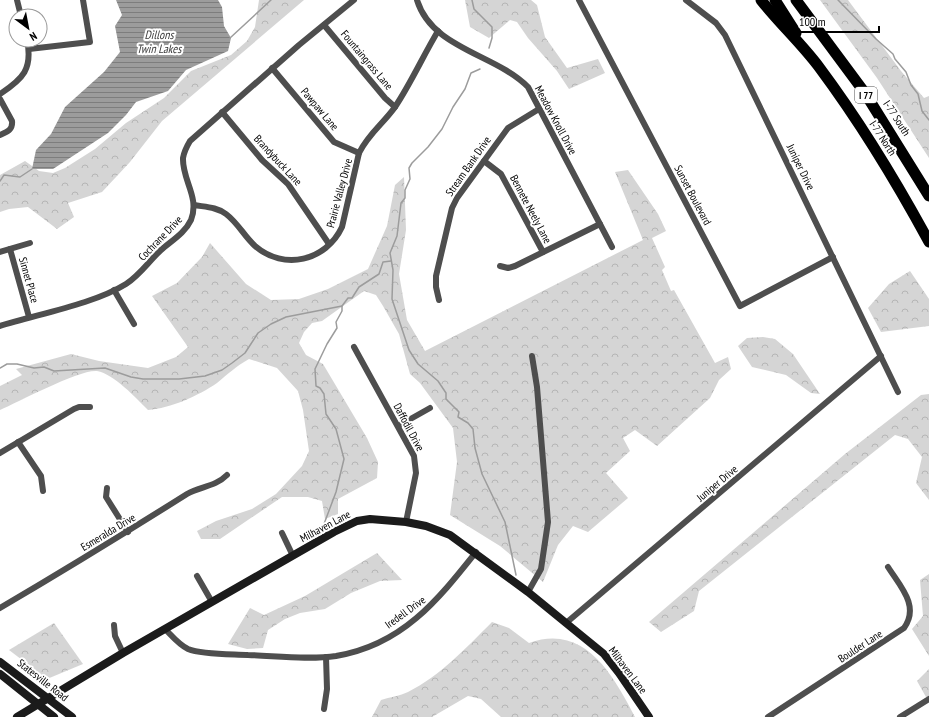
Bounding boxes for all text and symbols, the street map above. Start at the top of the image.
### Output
north arrow [8,8,48,48]
scale bar [793,8,879,34]
text: 100 m [799,14,826,29]
water label: Dillons Twin Lakes [137,27,183,56]
street label: Fountaingrass Lane [338,27,396,93]
text: N [27,29,40,44]
street label: Meadow Knoll Drive [532,83,580,157]
street label: Pawpaw Lane [298,85,342,134]
road number: I 77 [855,87,877,103]
street label: I-77 South [880,98,914,139]
street label: I-77 North [866,118,900,158]
street label: Brandybuck Lane [251,132,305,189]
street label: Stream Bank Drive [442,133,494,199]
street label: Juniper Drive [783,141,818,193]
street label: Prairie Valley Drive [323,156,355,229]
street label: Sunset Boulevard [671,163,715,228]
street label: Bennete Neely Lane [507,172,555,246]
street label: Cochrane Drive [135,212,185,263]
street label: Sinnet Place [16,256,42,305]
street label: Daffodil Drive [390,401,428,454]
street label: Juniper Drive [693,462,741,505]
street label: Milhaven Lane [297,507,353,545]
street label: Esmeralda Drive [78,510,138,554]
street label: Iredell Drive [382,592,428,631]
street label: Boulder Lane [835,626,885,666]
street label: Milhaven Lane [606,644,651,697]
street label: Statesville Road [15,656,71,704]

